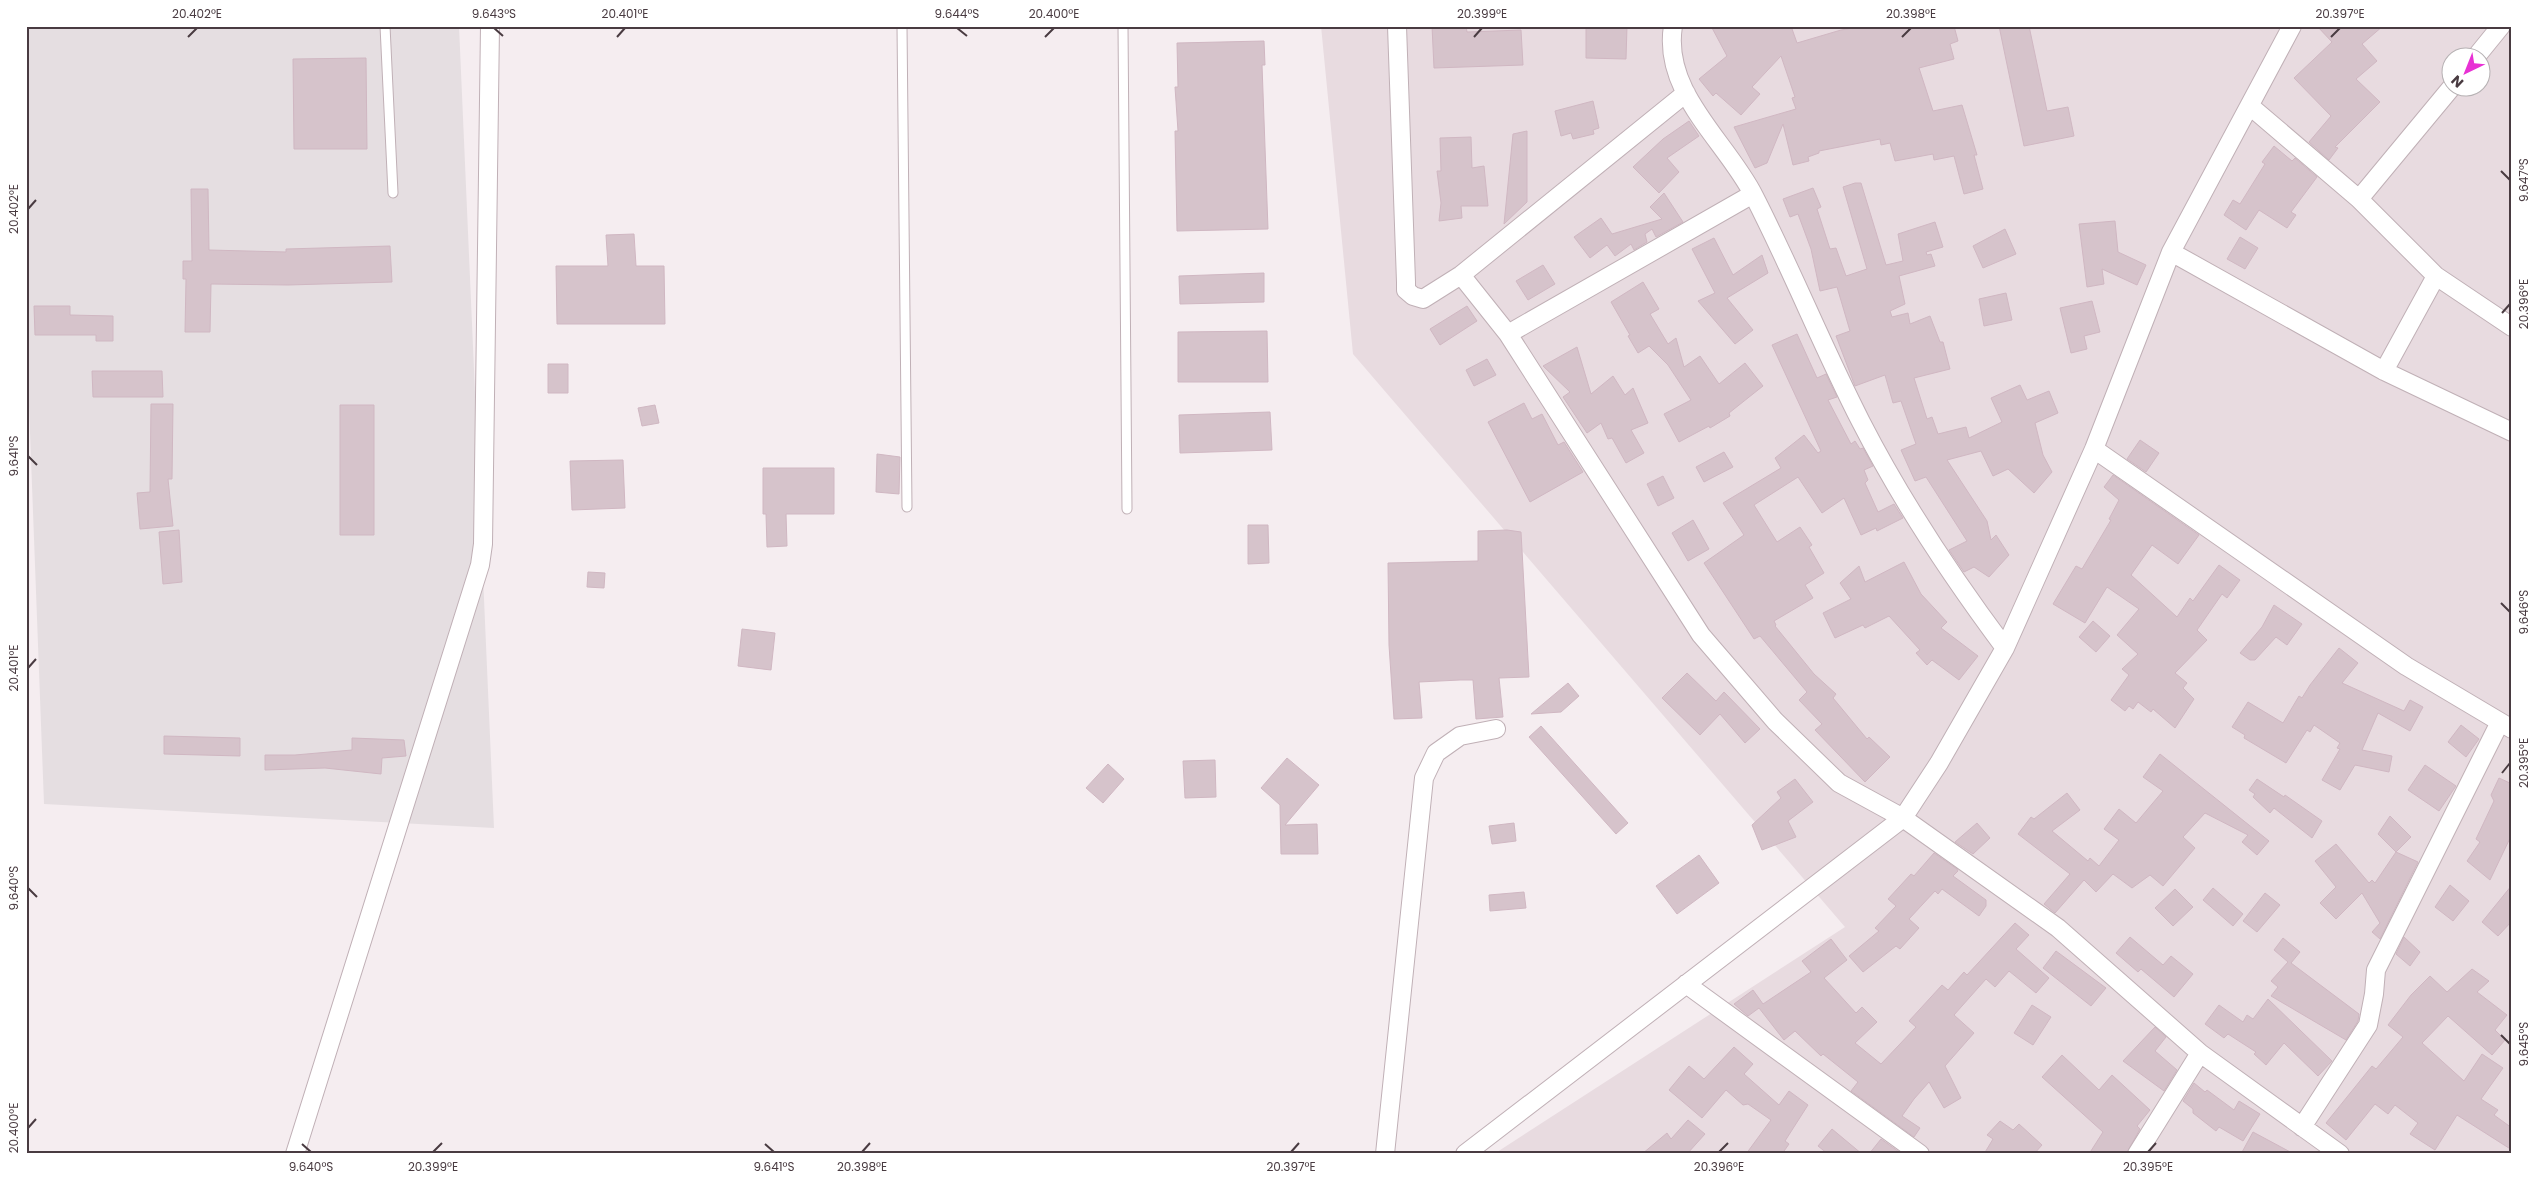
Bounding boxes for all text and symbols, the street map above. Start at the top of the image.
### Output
text: 20.402°E [172,5,222,22]
text: 9.643°S [472,5,516,22]
text: 20.401°E [602,5,648,22]
text: 9.644°S [935,5,979,22]
text: 20.400°E [1029,5,1079,22]
text: 20.399°E [1457,5,1507,22]
text: 20.398°E [1886,5,1936,22]
text: 20.397°E [2315,5,2365,22]
north arrow [2440,48,2490,98]
text: N [2446,71,2468,92]
text: 9.647°S [2515,158,2532,202]
text: 20.402°E [5,184,22,234]
text: 20.396°E [2515,279,2532,329]
text: 9.641°S [5,435,22,477]
text: 9.646°S [2515,590,2532,634]
text: 20.401°E [5,645,22,691]
text: 20.395°E [2515,738,2532,788]
text: 9.640°S [5,866,22,910]
text: 9.645°S [2515,1022,2532,1066]
text: 20.400°E [5,1103,22,1153]
text: 9.640°S [289,1158,333,1175]
text: 20.399°E [408,1158,458,1175]
text: 9.641°S [753,1158,795,1175]
text: 20.398°E [837,1158,887,1175]
text: 20.397°E [1266,1158,1316,1175]
text: 20.396°E [1694,1158,1744,1175]
text: 20.395°E [2123,1158,2173,1175]

